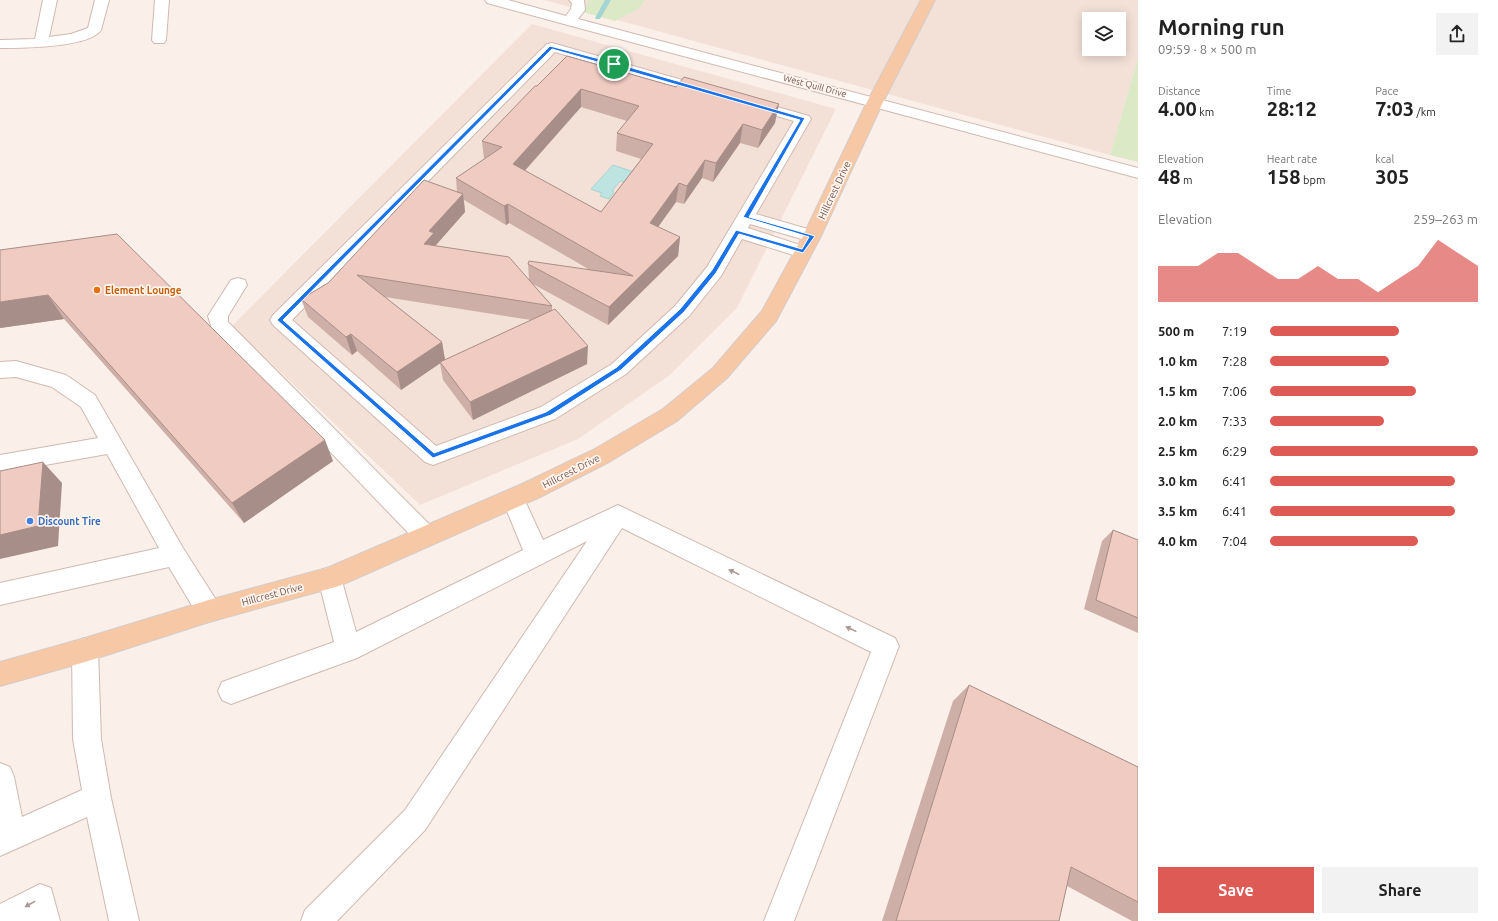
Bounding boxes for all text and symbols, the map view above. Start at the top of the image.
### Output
map controls [1082,12,1126,56]
button: layers [1082,12,1126,56]
button: share [1436,13,1478,55]
text: Morning run [1158,14,1285,39]
text: 09:59 · 8 × 500 m [1158,42,1257,56]
pin [597,47,631,81]
icon: arrive [603,53,625,75]
street label: West Quill Drive [782,73,848,99]
text: Distance [1158,85,1201,97]
text: Time [1267,85,1291,97]
text: Pace [1375,85,1399,97]
text: 4.00 [1158,97,1197,120]
text: 28:12 [1267,97,1317,120]
text: 7:03 [1375,97,1414,120]
text: km [1197,106,1214,118]
text: /km [1414,106,1436,118]
text: Elevation [1158,153,1204,165]
text: Heart rate [1267,153,1317,165]
text: kcal [1375,153,1394,165]
street label: Hillcrest Drive [816,159,853,221]
text: 48 [1158,165,1181,188]
text: 158 [1267,165,1301,188]
text: 305 [1375,165,1409,188]
text: m [1181,174,1193,186]
text: bpm [1301,174,1325,186]
text: Elevation [1158,212,1212,226]
text: 259–263 m [1413,212,1478,226]
marker: Element Lounge [92,285,102,295]
place label: Element Lounge [105,285,182,296]
text: 500 m [1158,324,1194,338]
text: 7:19 [1222,324,1247,338]
text: 1.0 km [1158,354,1197,368]
text: 7:28 [1222,354,1247,368]
text: 1.5 km [1158,384,1197,398]
text: 7:06 [1222,384,1247,398]
text: 2.0 km [1158,414,1197,428]
text: 7:33 [1222,414,1247,428]
text: 2.5 km [1158,444,1197,458]
text: 6:29 [1222,444,1247,458]
street label: Hillcrest Drive [541,452,602,491]
text: 3.0 km [1158,474,1197,488]
text: 6:41 [1222,474,1247,488]
text: 3.5 km [1158,504,1197,518]
text: 6:41 [1222,504,1247,518]
marker: Discount Tire [25,516,35,526]
place label: Discount Tire [38,516,101,527]
text: 4.0 km [1158,534,1197,548]
text: 7:04 [1222,534,1247,548]
one-way arrow [729,568,740,575]
street label: Hillcrest Drive [240,581,304,608]
one-way arrow [845,626,857,632]
button: Save [1158,867,1314,913]
button: Share [1322,867,1478,913]
one-way arrow [24,901,36,908]

